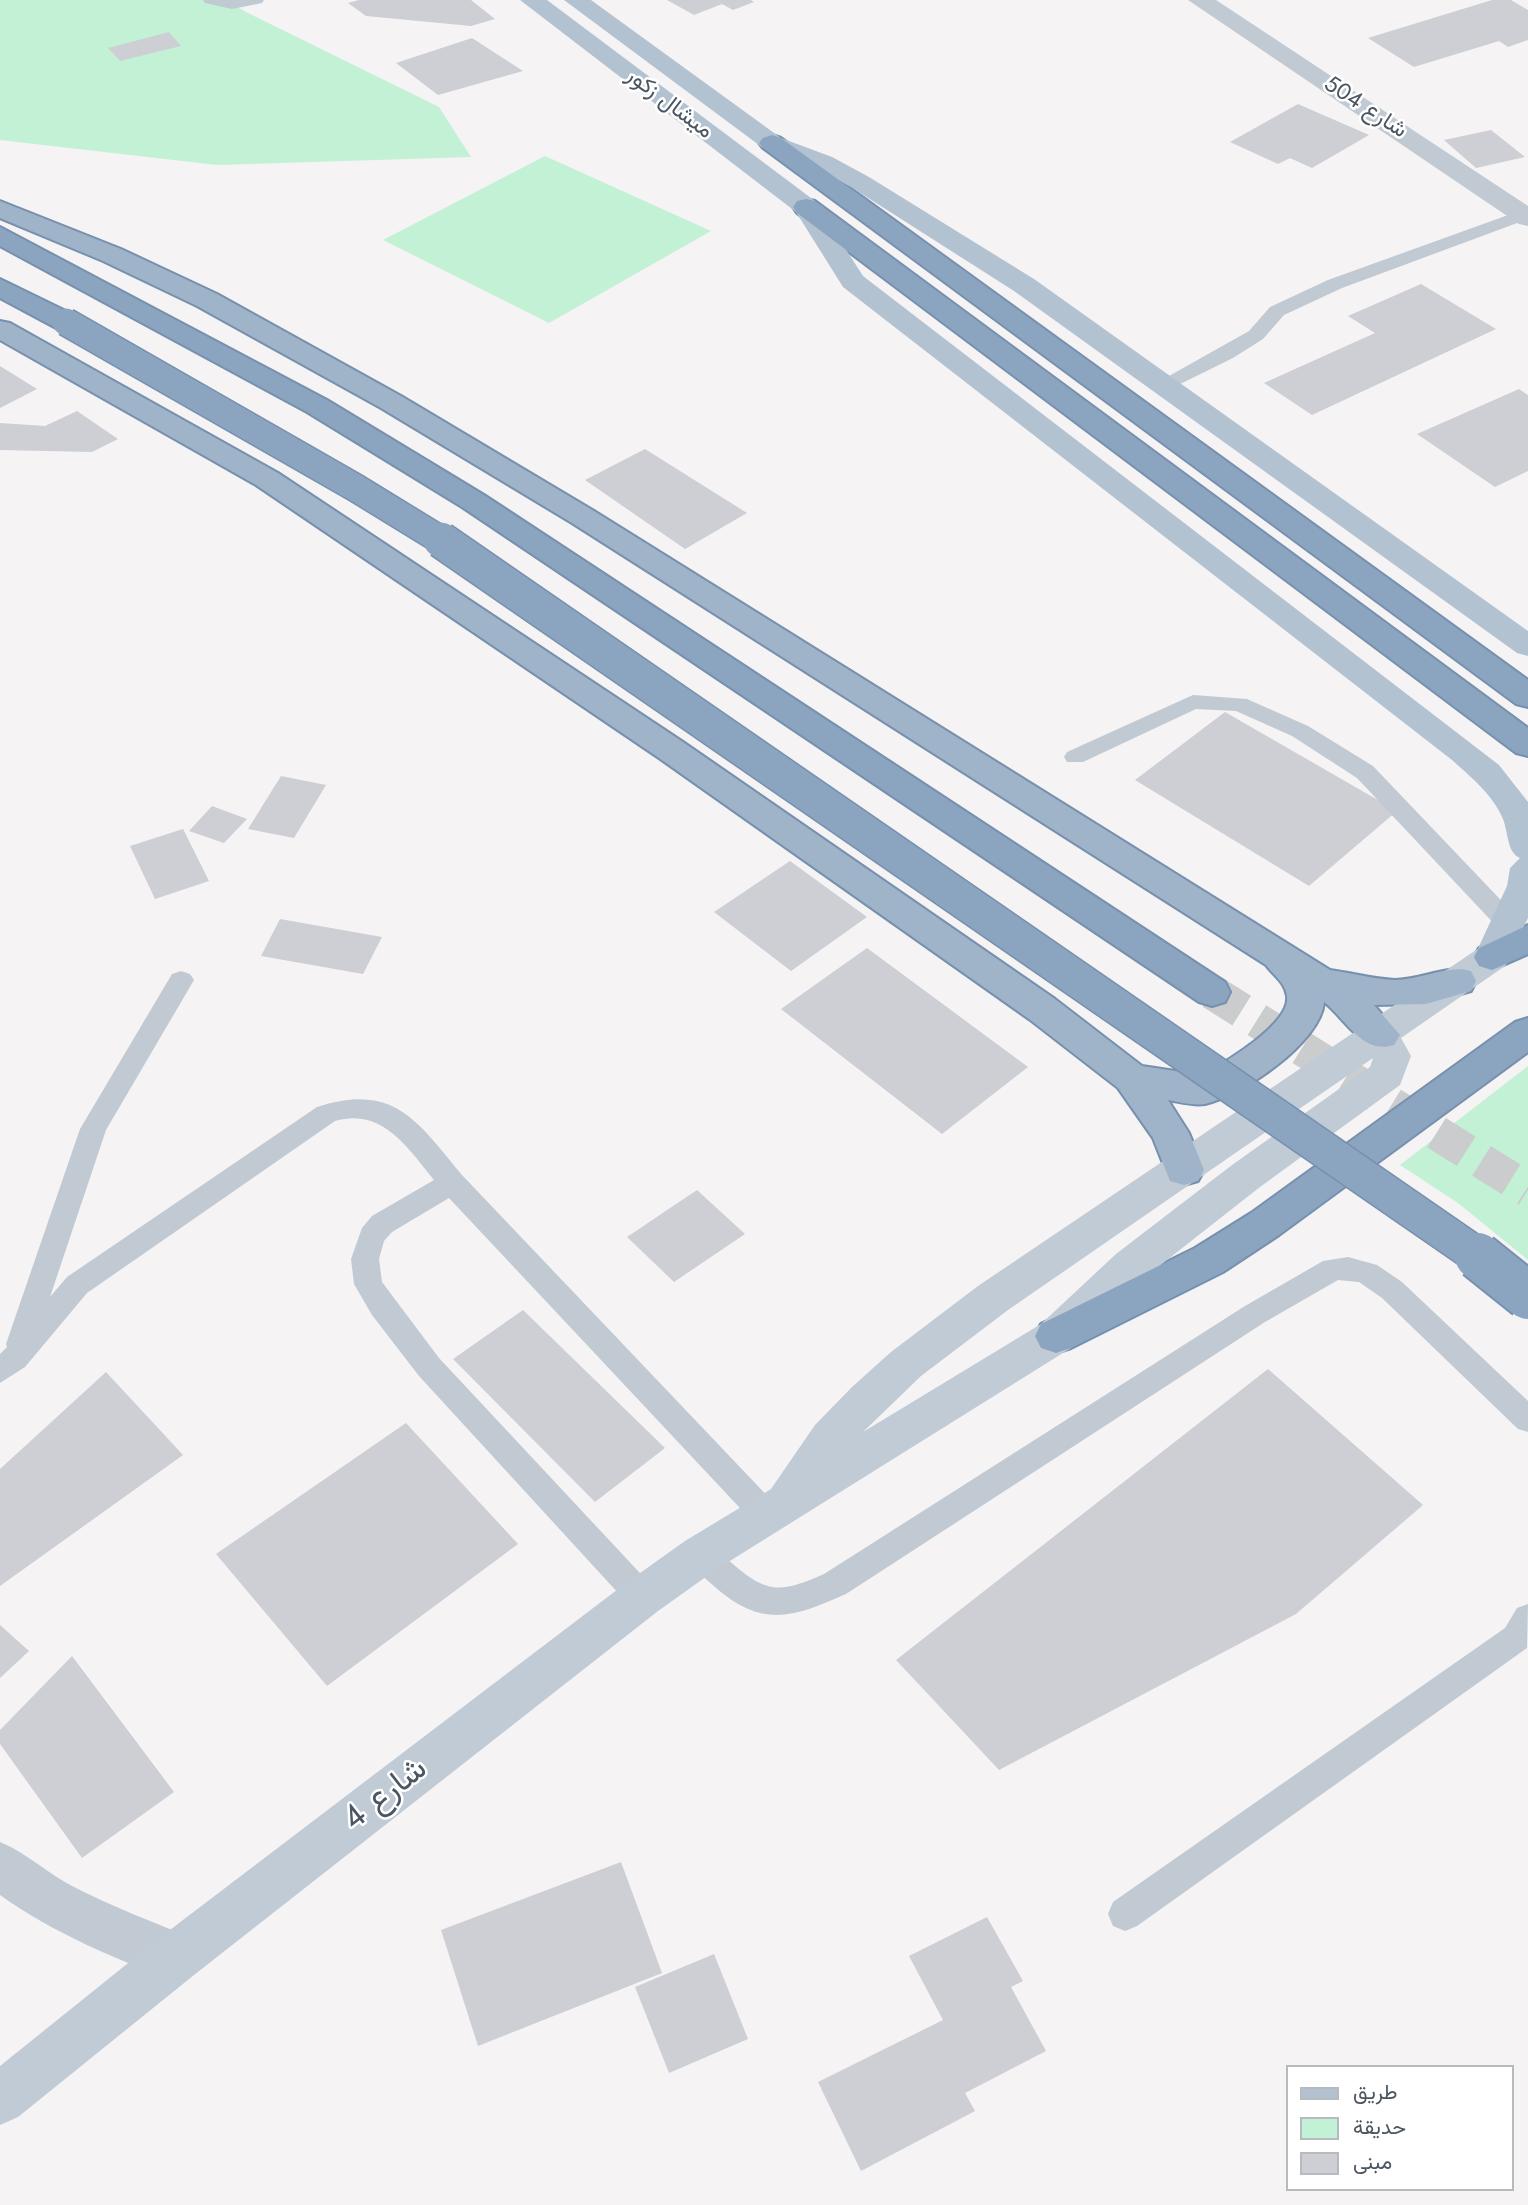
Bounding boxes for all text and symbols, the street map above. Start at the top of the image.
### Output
street label: ميشال زكور [620,62,718,146]
street label: شارع 504 [1318,71,1412,145]
street label: شارع 4 [336,1750,436,1840]
legend [1286,2065,1514,2191]
text: طريق [1353,2077,1398,2107]
text: حديقة [1353,2112,1406,2142]
text: مبنى [1353,2147,1392,2177]

